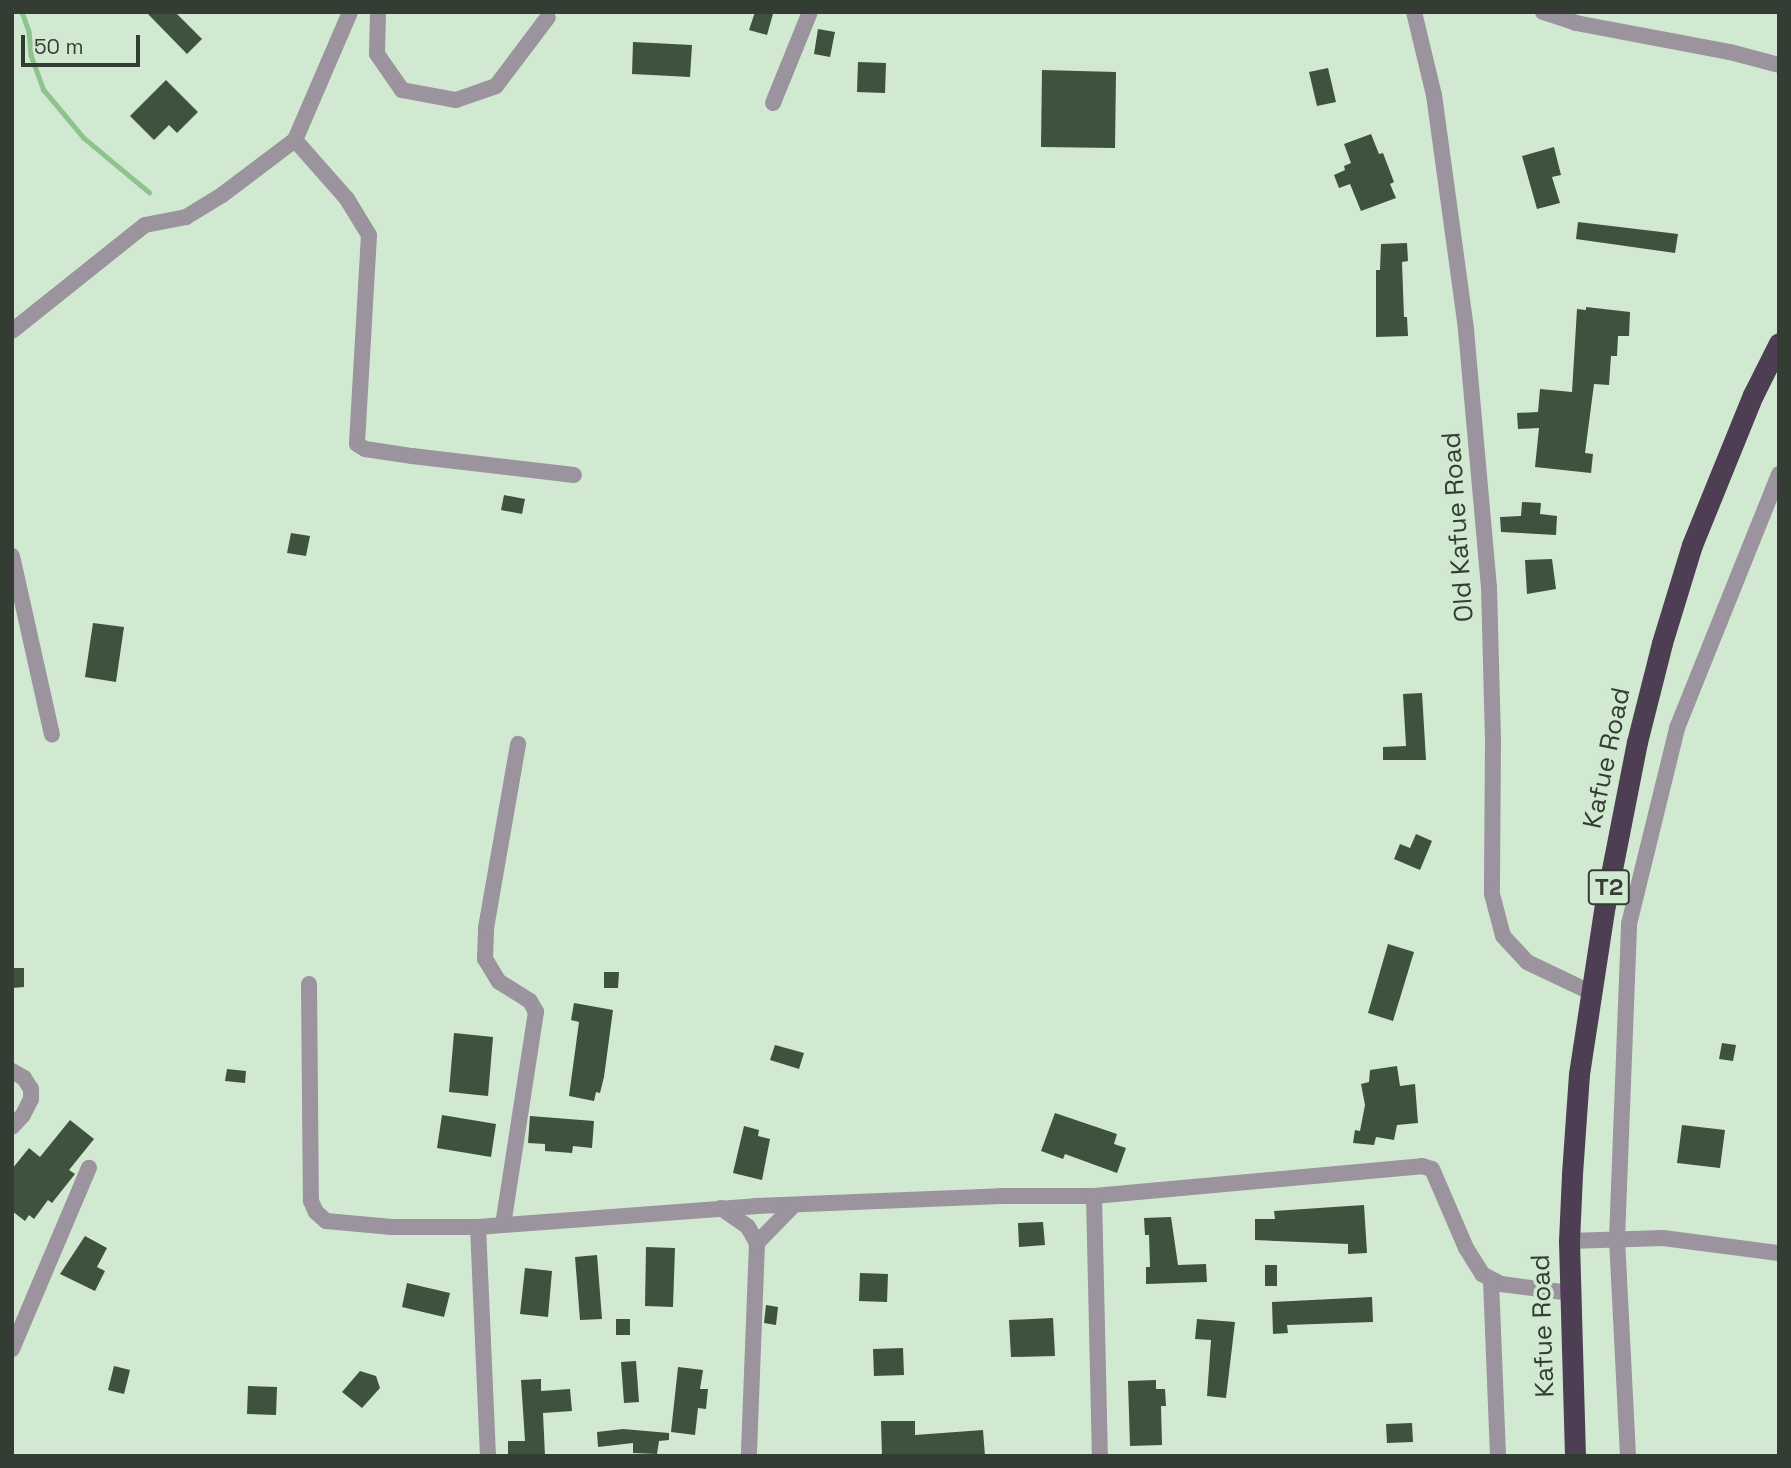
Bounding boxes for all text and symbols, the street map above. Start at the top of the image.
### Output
scale bar [24,21,144,65]
text: 50 m [34,33,84,60]
street label: Old Kafue Road [1436,431,1480,623]
street label: Kafue Road [1577,685,1637,831]
road number: T2 [1586,866,1632,908]
street label: Kafue Road [1525,1254,1561,1398]

